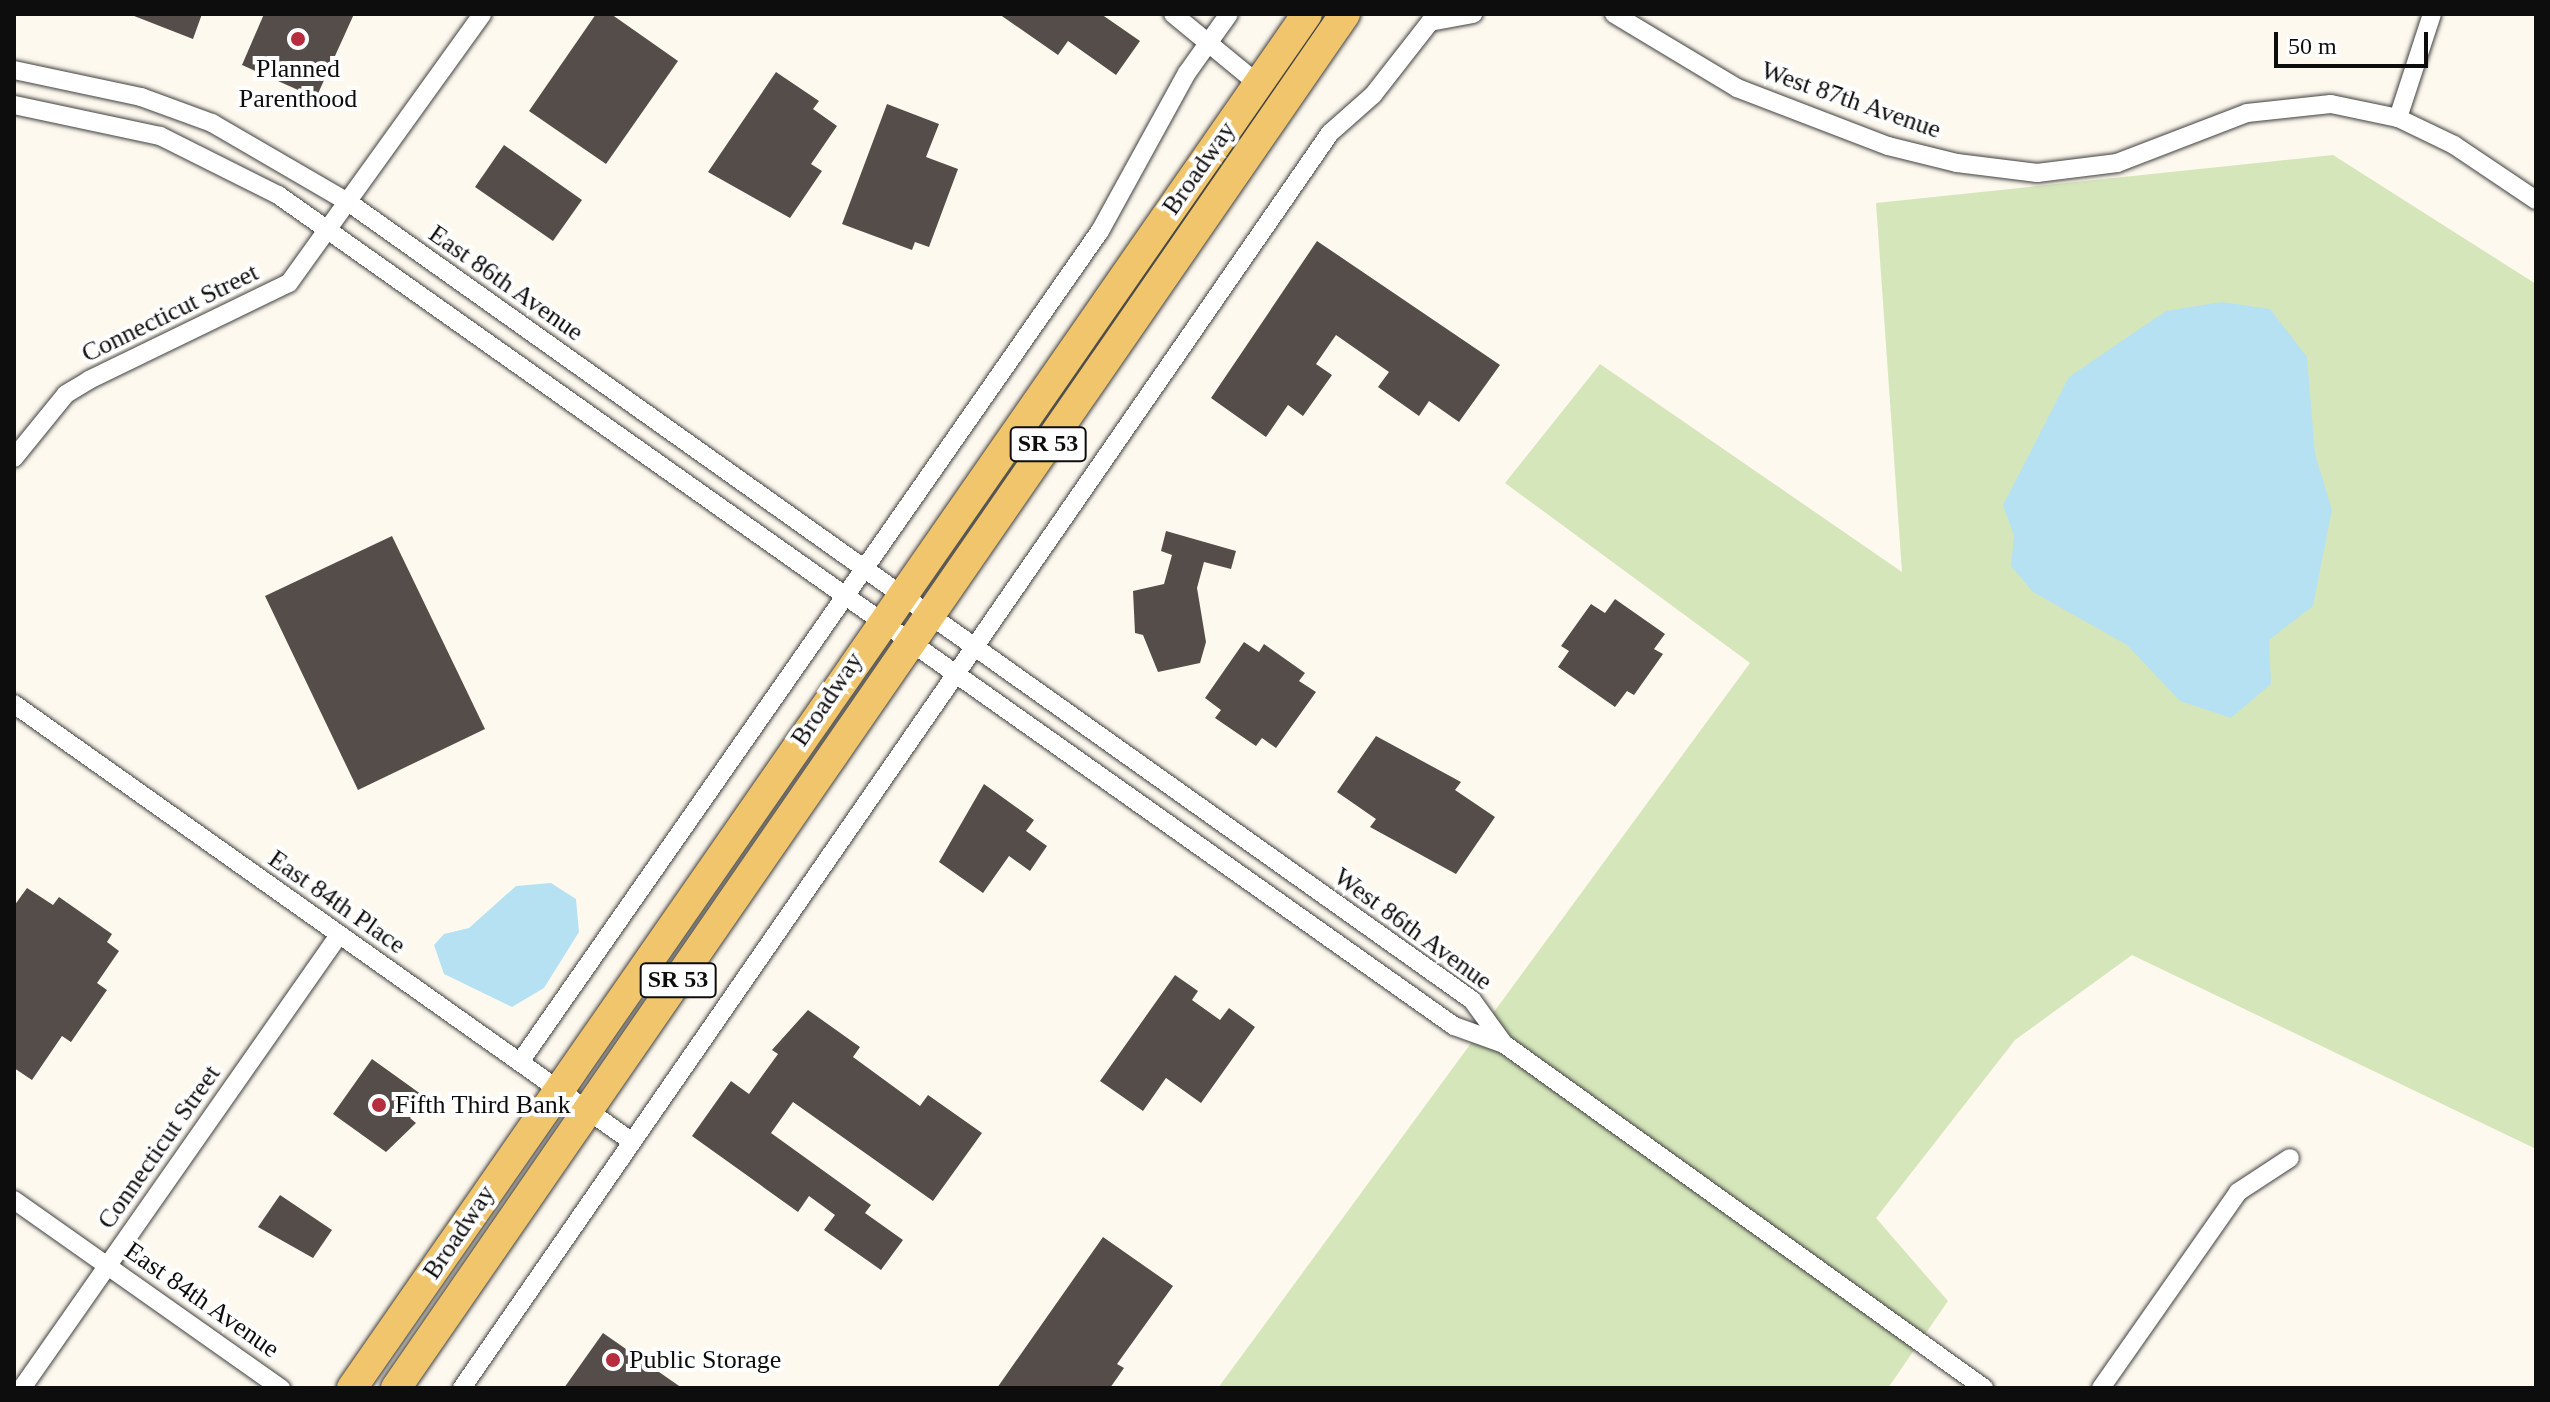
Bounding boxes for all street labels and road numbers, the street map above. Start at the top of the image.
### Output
street label: West 87th Avenue [1756,54,1946,146]
street label: Broadway [1156,115,1242,221]
street label: East 86th Avenue [422,218,590,348]
street label: Connecticut Street [77,257,263,369]
road number: SR 53 [1008,424,1088,464]
street label: Broadway [784,646,870,752]
street label: East 84th Place [262,843,412,961]
street label: West 86th Avenue [1327,861,1499,997]
road number: SR 53 [638,960,718,1000]
street label: Connecticut Street [91,1059,227,1235]
street label: Broadway [416,1179,502,1285]
street label: East 84th Avenue [118,1235,286,1365]

